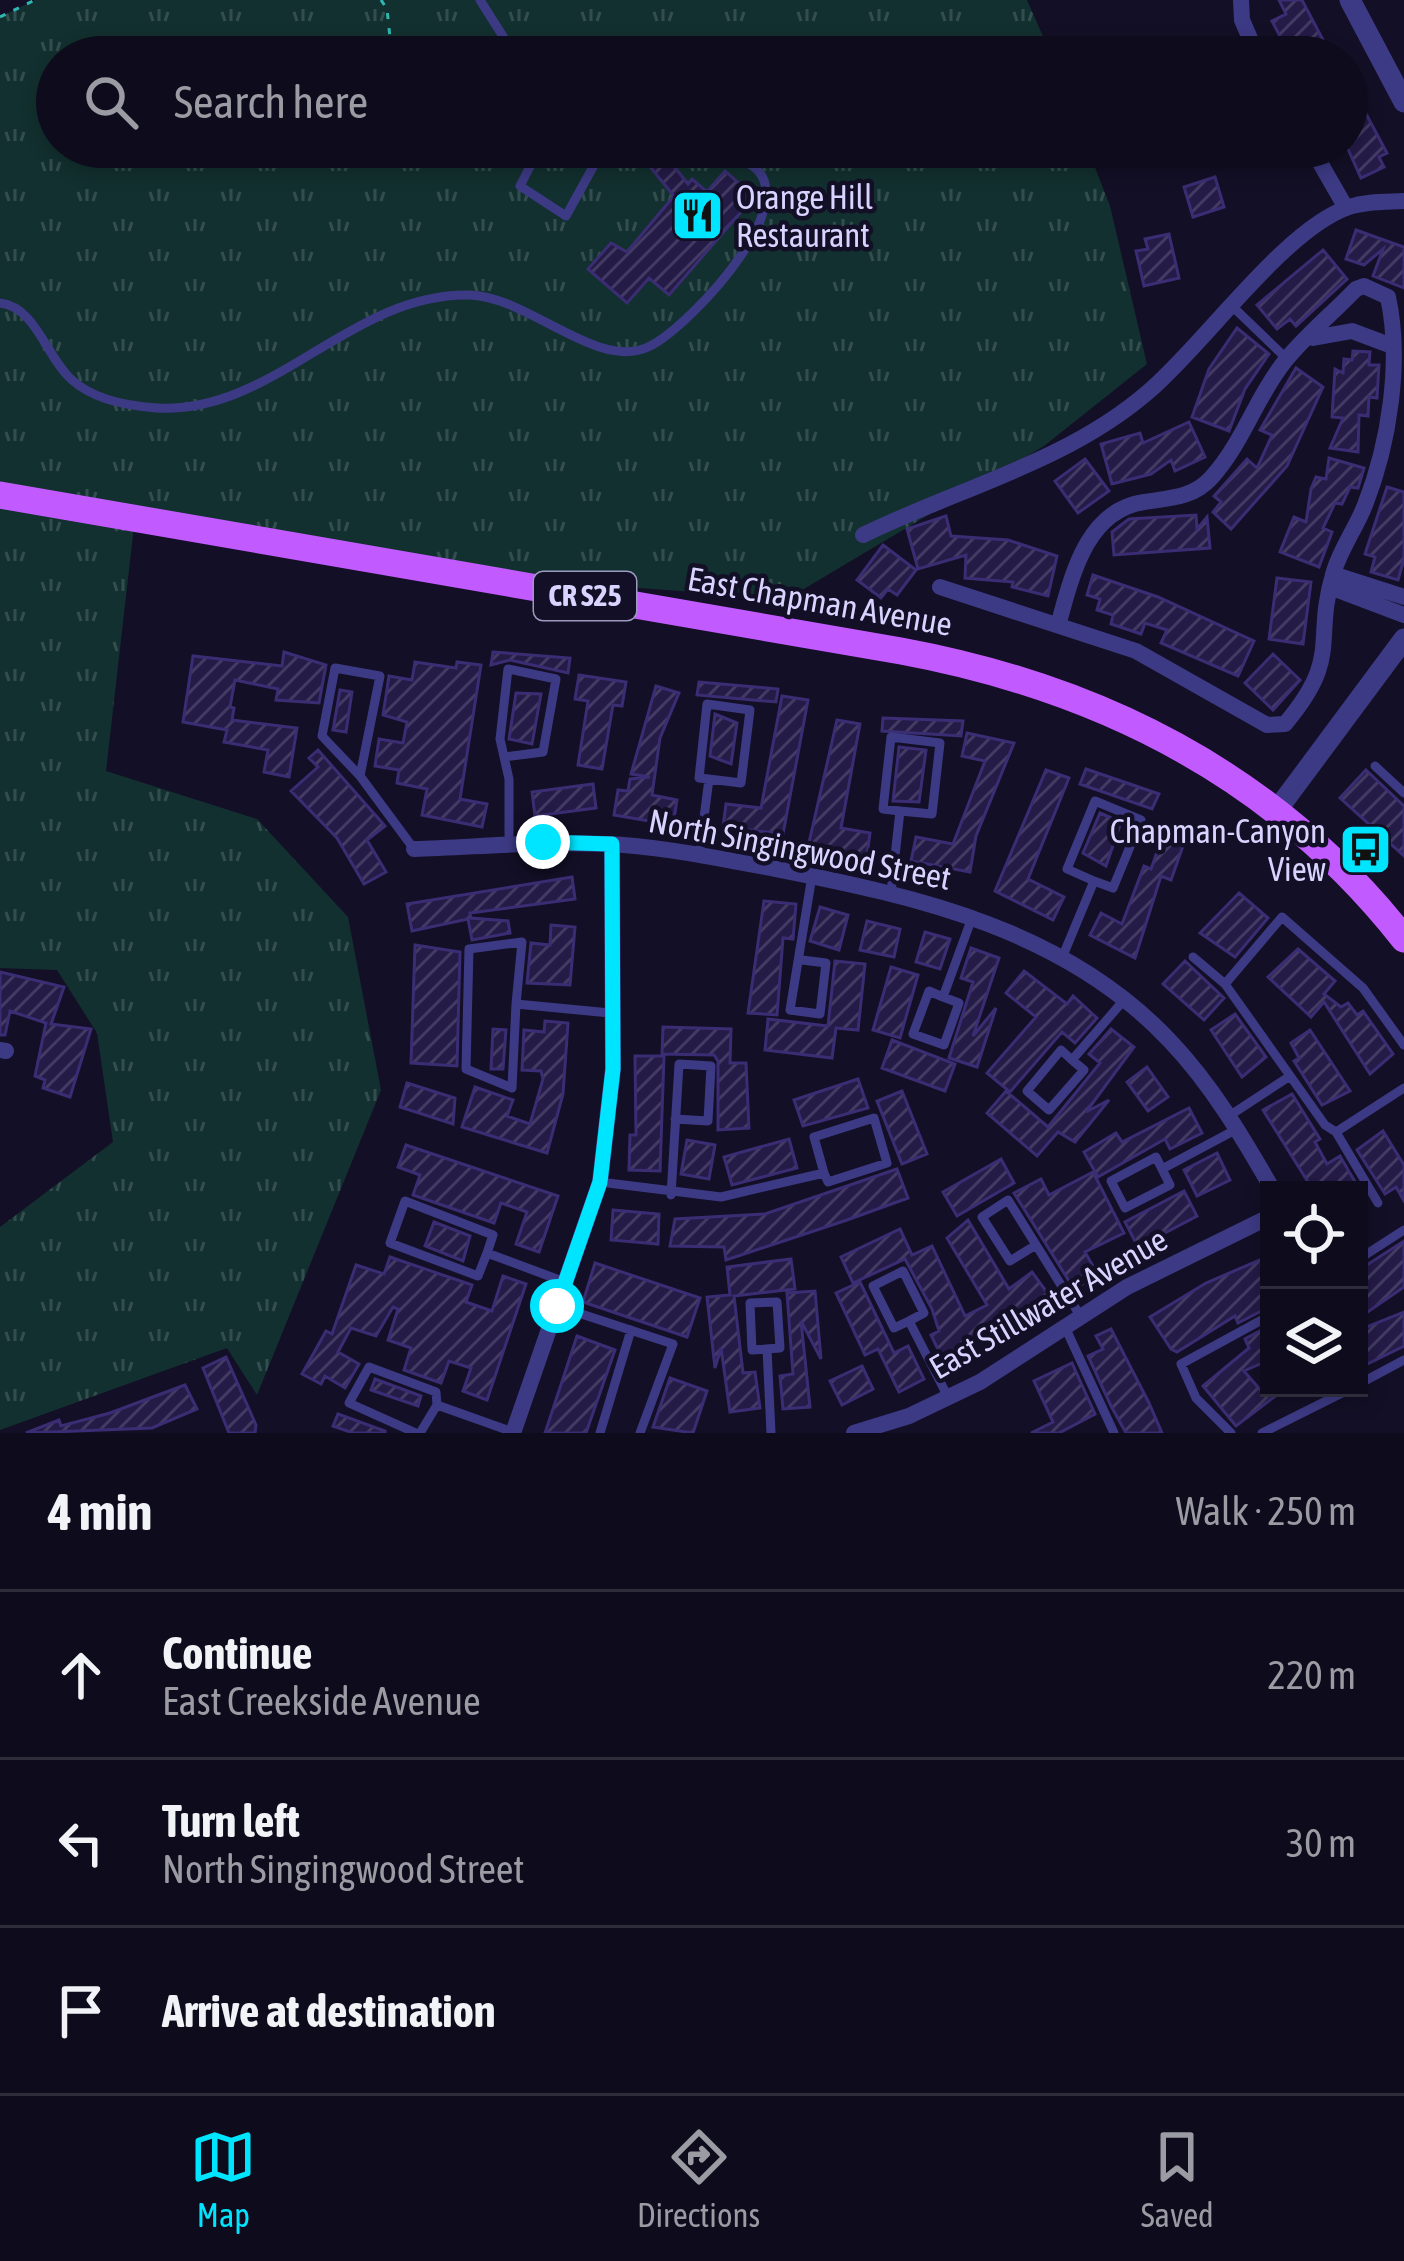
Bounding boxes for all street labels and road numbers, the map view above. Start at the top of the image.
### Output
street label: East Chapman Avenue [685,559,955,643]
road number: CR S25 [534,572,636,620]
street label: North Singingwood Street [646,801,954,897]
street label: East Stillwater Avenue [923,1220,1173,1386]

